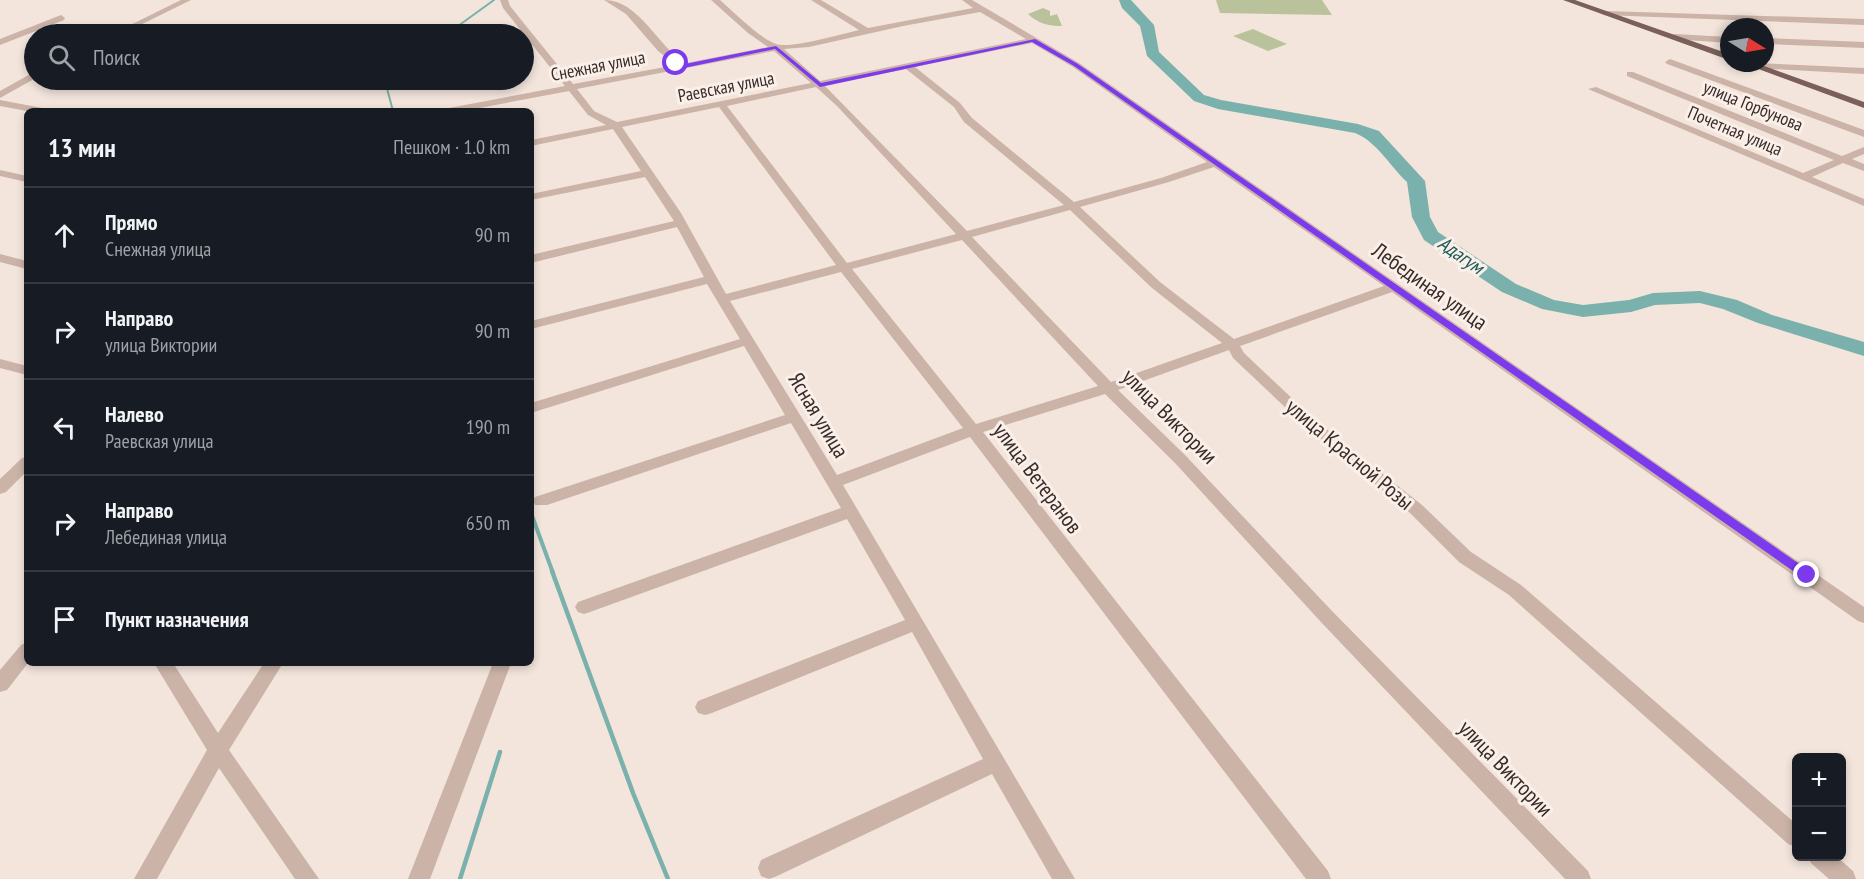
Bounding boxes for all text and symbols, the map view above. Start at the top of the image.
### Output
north arrow [1720,18,1774,72]
search box [24,24,534,90]
icon: search [45,41,78,74]
text: Поиск [93,43,140,71]
street label: Снежная улица [549,45,647,86]
route start [662,49,688,75]
street label: Раевская улица [676,66,776,107]
street label: улица Горбунова [1700,75,1806,136]
street label: Почетная улица [1685,100,1786,161]
text: 13 мин [48,131,116,164]
text: Пешком · 1.0 km [393,134,510,160]
text: Прямо [105,208,158,236]
icon: ahead [48,219,81,252]
text: 90 m [475,222,510,248]
water label: Адагум [1433,230,1490,281]
street label: Лебединая улица [1366,235,1493,336]
text: Снежная улица [105,236,211,262]
text: Направо [105,304,173,332]
icon: right [48,315,81,348]
text: 90 m [475,318,510,344]
text: улица Виктории [105,332,217,358]
street label: улица Виктории [1116,362,1224,470]
street label: Ясная улица [783,367,855,463]
street label: улица Красной Розы [1280,392,1420,516]
text: Налево [105,400,164,428]
icon: left [48,411,81,444]
text: 190 m [466,414,510,440]
street label: улица Ветеранов [987,417,1089,539]
text: Раевская улица [105,428,214,454]
text: Направо [105,496,173,524]
icon: right [48,507,81,540]
text: 650 m [466,510,510,536]
text: Лебединая улица [105,524,227,550]
route end [1793,561,1819,587]
icon: arrive [48,603,81,636]
text: Пункт назначения [105,605,249,633]
street label: улица Виктории [1453,714,1559,822]
map controls [1792,753,1846,861]
button: + [1792,753,1846,807]
button: − [1792,807,1846,861]

